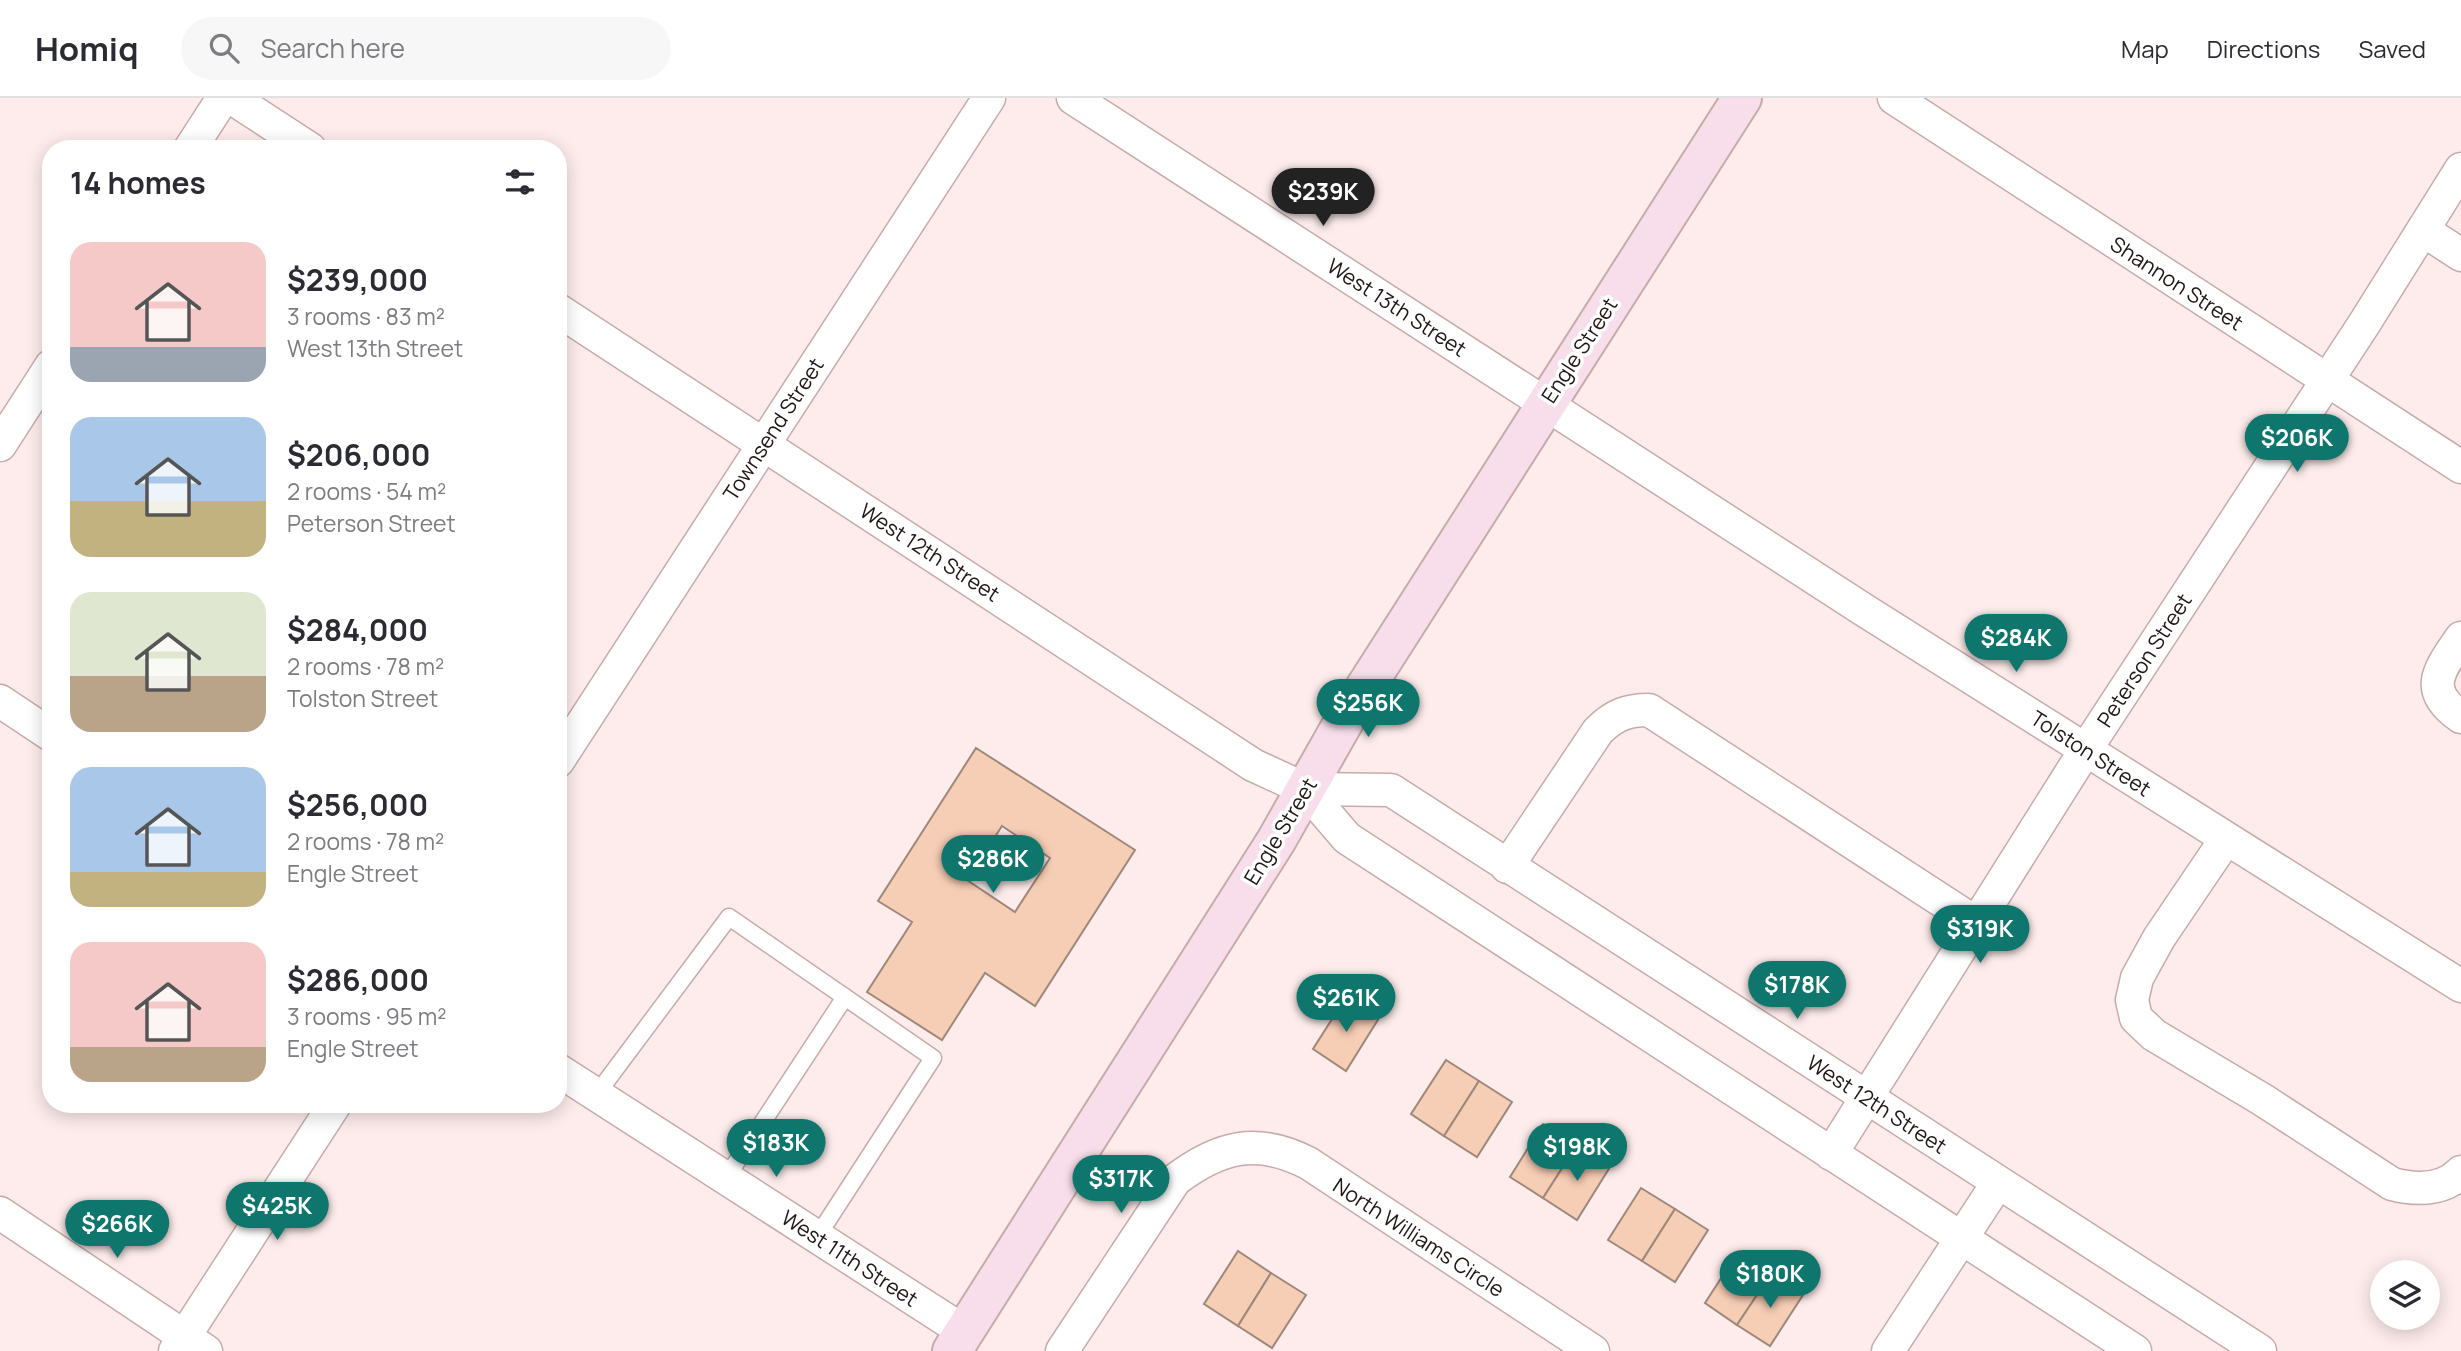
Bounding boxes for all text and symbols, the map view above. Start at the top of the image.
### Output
search box [181,17,671,80]
text: Homiq [35,26,139,71]
icon: search [205,29,243,67]
text: Search here [261,30,405,66]
text: Map [2121,32,2169,65]
text: Directions [2207,32,2320,65]
text: Saved [2358,32,2426,65]
text: 14 homes [70,162,206,203]
icon: filters [501,163,539,201]
pin: $239K [1274,169,1372,228]
text: $239K [1288,175,1358,207]
street label: Shannon Street [2105,230,2249,336]
street label: West 13th Street [1322,251,1472,363]
text: $239,000 [287,259,428,300]
icon: home [126,270,210,354]
street label: Engle Street [1535,292,1623,408]
text: 3 rooms · 83 m² [287,300,445,332]
text: West 13th Street [287,332,463,364]
street label: Townsend Street [716,352,830,506]
pin: $206K [2248,414,2346,474]
text: $206K [2261,421,2333,453]
text: $206,000 [287,434,430,475]
icon: home [126,445,210,529]
text: 2 rooms · 54 m² [287,475,446,507]
street label: West 12th Street [855,496,1005,608]
text: Peterson Street [287,507,456,539]
street label: Peterson Street [2090,588,2198,732]
text: $284,000 [287,609,428,650]
pin: $284K [1967,614,2065,674]
icon: home [126,620,210,704]
text: $284K [1980,621,2052,653]
text: 2 rooms · 78 m² [287,650,444,682]
pin: $256K [1319,680,1417,739]
text: Tolston Street [287,682,438,714]
text: $256K [1333,686,1403,718]
street label: Tolston Street [2026,704,2156,802]
street label: Engle Street [1237,772,1323,890]
text: $256,000 [287,784,428,825]
icon: home [126,795,210,879]
text: 2 rooms · 78 m² [287,825,444,857]
pin: $286K [944,836,1042,895]
text: $286K [957,842,1029,874]
text: Engle Street [287,857,418,889]
pin: $319K [1931,906,2029,965]
text: $319K [1946,912,2014,944]
text: $286,000 [287,959,429,1000]
pin: $178K [1748,962,1846,1021]
text: $178K [1764,968,1830,1000]
icon: home [126,970,210,1054]
pin: $261K [1297,974,1395,1034]
text: $261K [1312,981,1380,1013]
text: 3 rooms · 95 m² [287,1000,446,1032]
text: Engle Street [287,1032,418,1064]
street label: West 12th Street [1802,1048,1952,1160]
pin: $183K [727,1119,825,1179]
pin: $198K [1528,1124,1626,1183]
text: $183K [743,1126,809,1158]
text: $198K [1543,1130,1611,1162]
pin: $317K [1072,1156,1170,1215]
text: $317K [1088,1162,1154,1194]
street label: North Williams Circle [1328,1171,1510,1303]
pin: $425K [228,1182,326,1242]
text: $425K [242,1189,312,1221]
pin: $266K [68,1200,166,1260]
street label: West 11th Street [776,1203,924,1313]
text: $266K [81,1207,153,1239]
pin: $180K [1721,1250,1819,1310]
text: $180K [1736,1257,1804,1289]
map controls [2370,1260,2440,1330]
button: layers [2370,1260,2440,1330]

